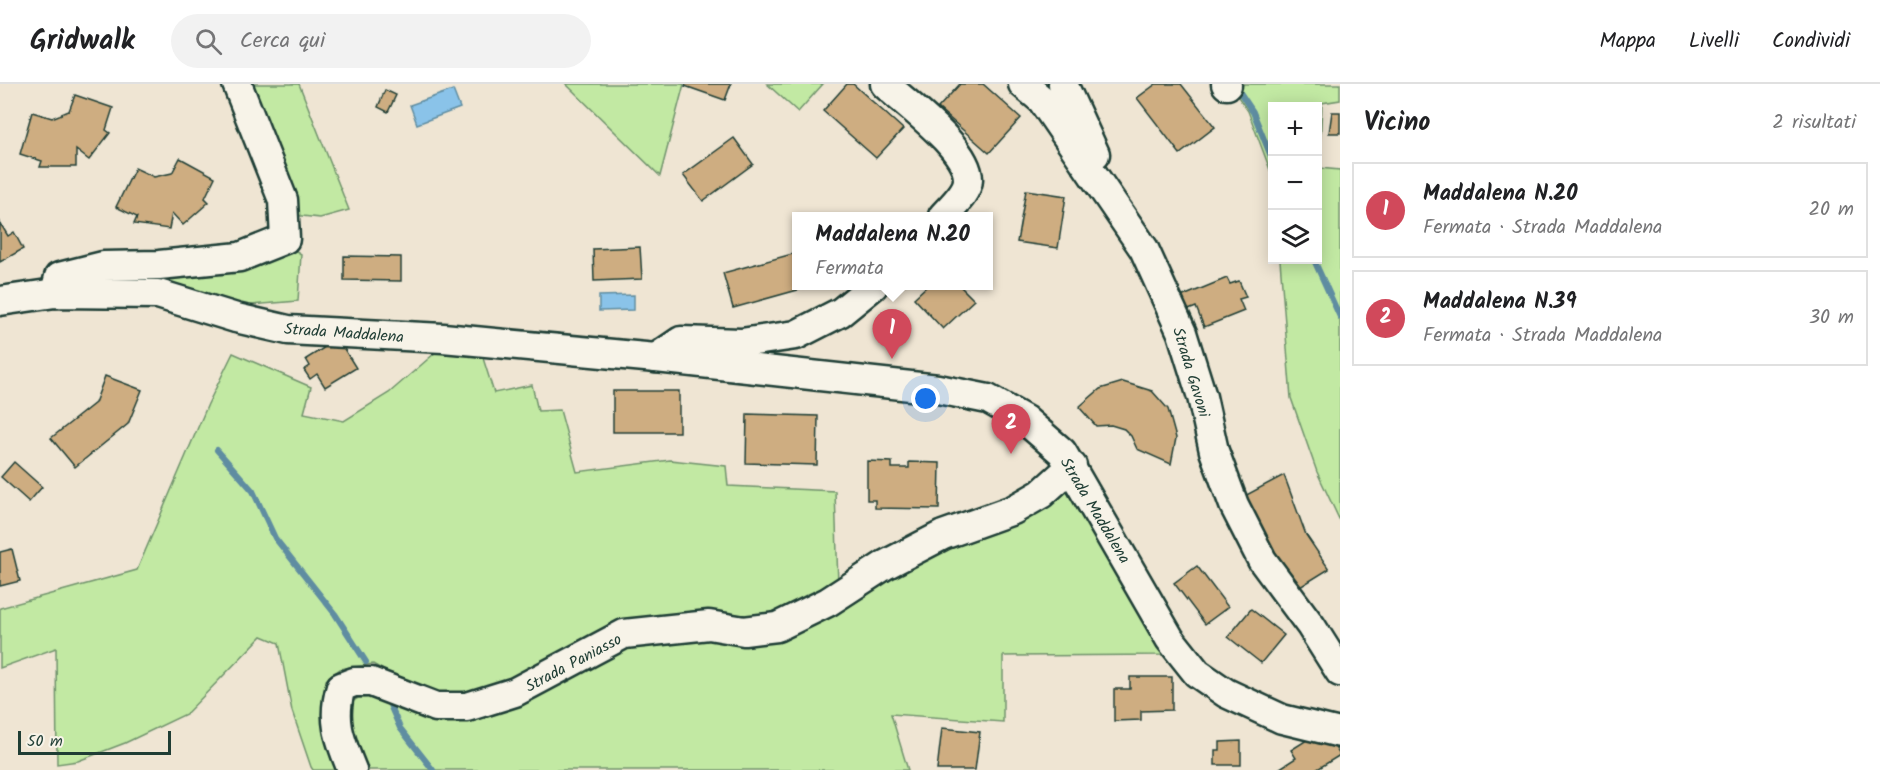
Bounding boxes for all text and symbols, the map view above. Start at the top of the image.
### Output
search box [171,14,591,68]
text: Gridwalk [30,19,135,64]
text: Cerca qui [240,24,325,59]
icon: search [192,25,225,58]
text: Mappa [1599,25,1656,58]
text: Livelli [1689,25,1739,58]
text: Condividi [1772,25,1850,58]
map controls [1268,102,1322,264]
button: + [1268,102,1322,156]
text: Vicino [1364,102,1430,144]
text: 2 risultati [1772,107,1856,139]
button: − [1268,156,1322,210]
text: Maddalena N.20 [1423,177,1577,212]
text: 1 [1382,194,1389,226]
text: 20 m [1808,194,1854,226]
button: layers [1268,210,1322,264]
popup [792,212,993,290]
text: Fermata · Strada Maddalena [1423,212,1662,244]
text: Maddalena N.20 [815,218,970,253]
text: Fermata [815,253,884,285]
text: Maddalena N.39 [1423,285,1577,320]
text: 2 [1380,302,1391,334]
text: 30 m [1809,302,1854,334]
pin: 1 [872,310,912,359]
street label: Strada Maddalena [283,317,405,350]
text: Fermata · Strada Maddalena [1423,320,1662,352]
street label: Strada Gavoni [1165,324,1216,422]
your location [911,384,940,413]
pin: 2 [992,404,1030,454]
street label: Strada Maddalena [1053,453,1136,569]
street label: Strada Paniasso [521,627,627,699]
scale bar [18,728,171,756]
text: 50 m [27,729,63,754]

